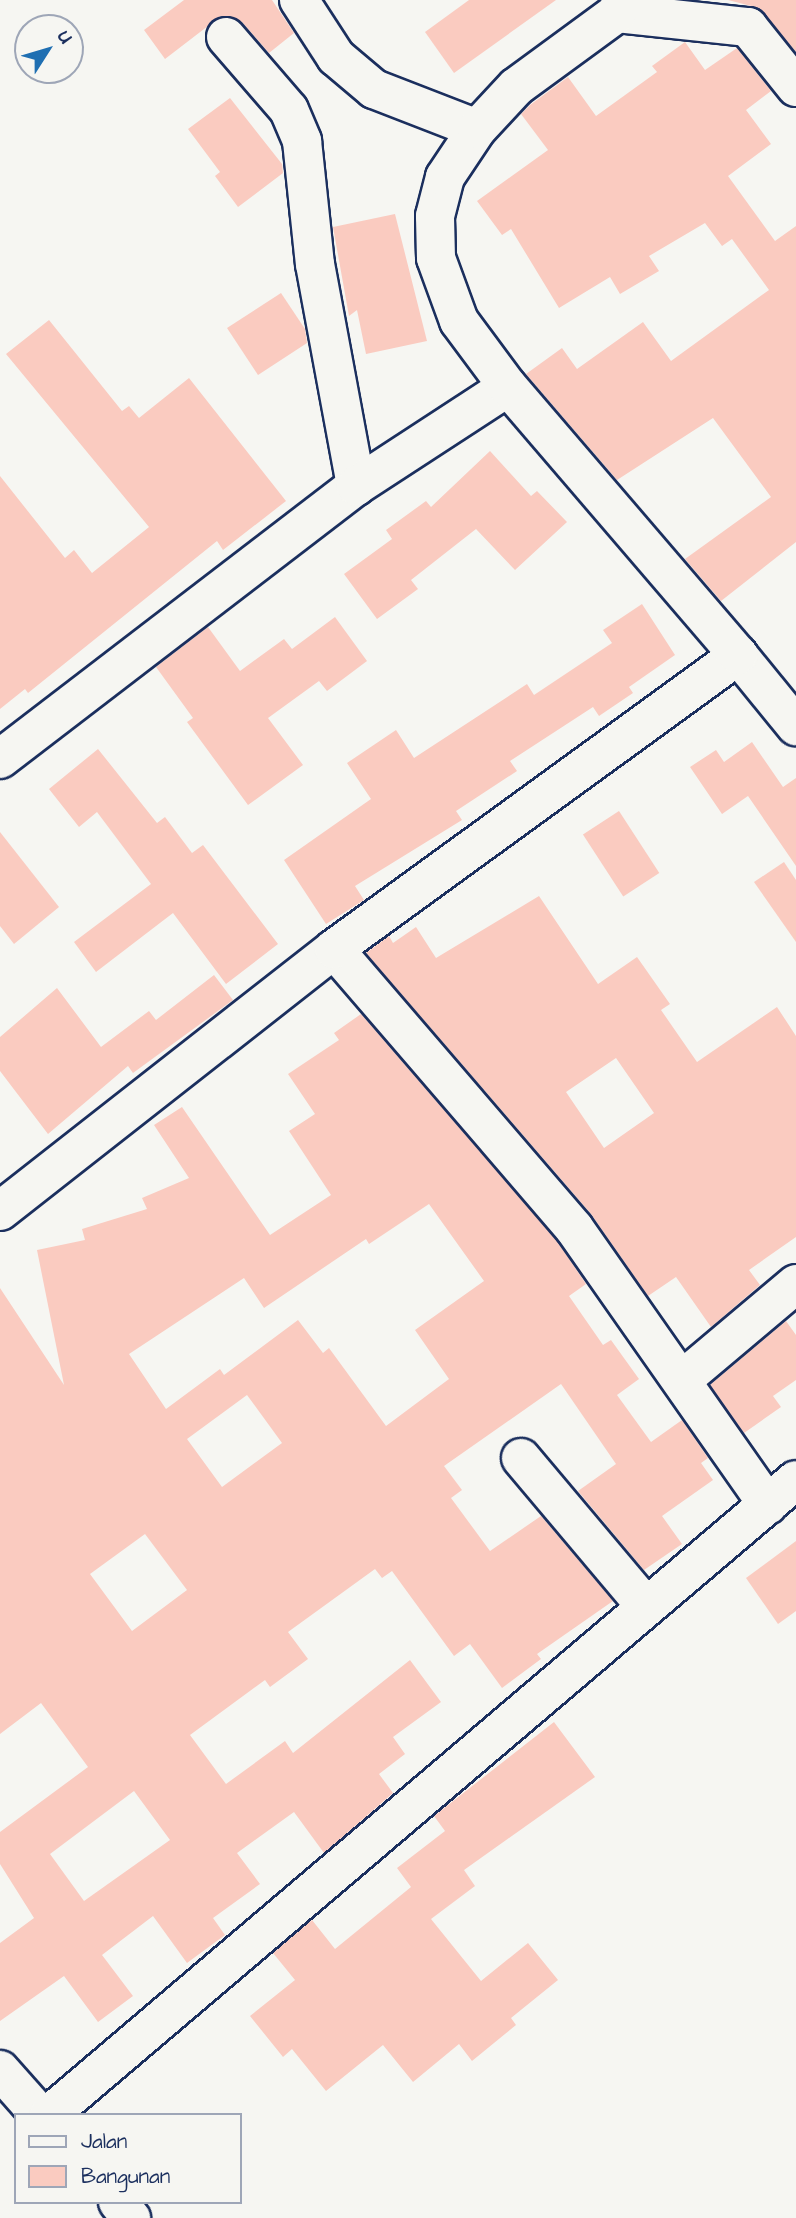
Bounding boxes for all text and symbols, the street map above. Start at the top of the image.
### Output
north arrow [14,14,84,84]
text: U [51,25,79,50]
legend [14,2113,242,2204]
text: Jalan [81,2127,127,2156]
text: Bangunan [81,2162,170,2191]

